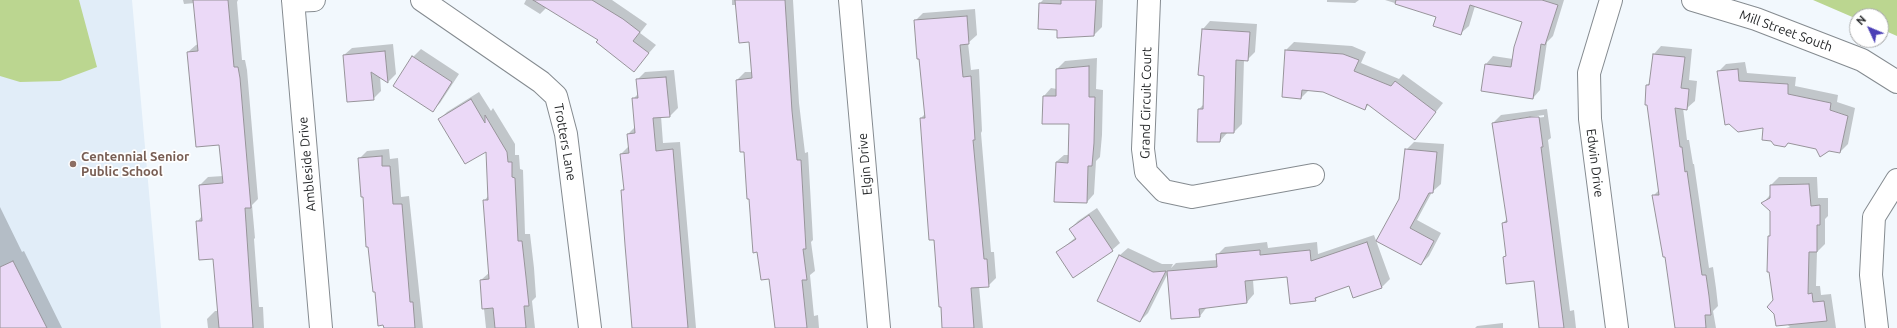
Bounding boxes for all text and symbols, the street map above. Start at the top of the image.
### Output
street label: Mill Street South [1737,7,1835,55]
north arrow [1849,8,1889,48]
text: N [1854,13,1868,27]
street label: Grand Circuit Court [1137,47,1155,159]
street label: Trotters Lane [551,102,579,182]
street label: Ambleside Drive [295,116,319,212]
street label: Edwin Drive [1583,128,1607,198]
street label: Elgin Drive [855,132,875,196]
place label: Centennial Senior Public School [81,149,189,180]
marker: Centennial Senior Public School [68,159,78,169]

